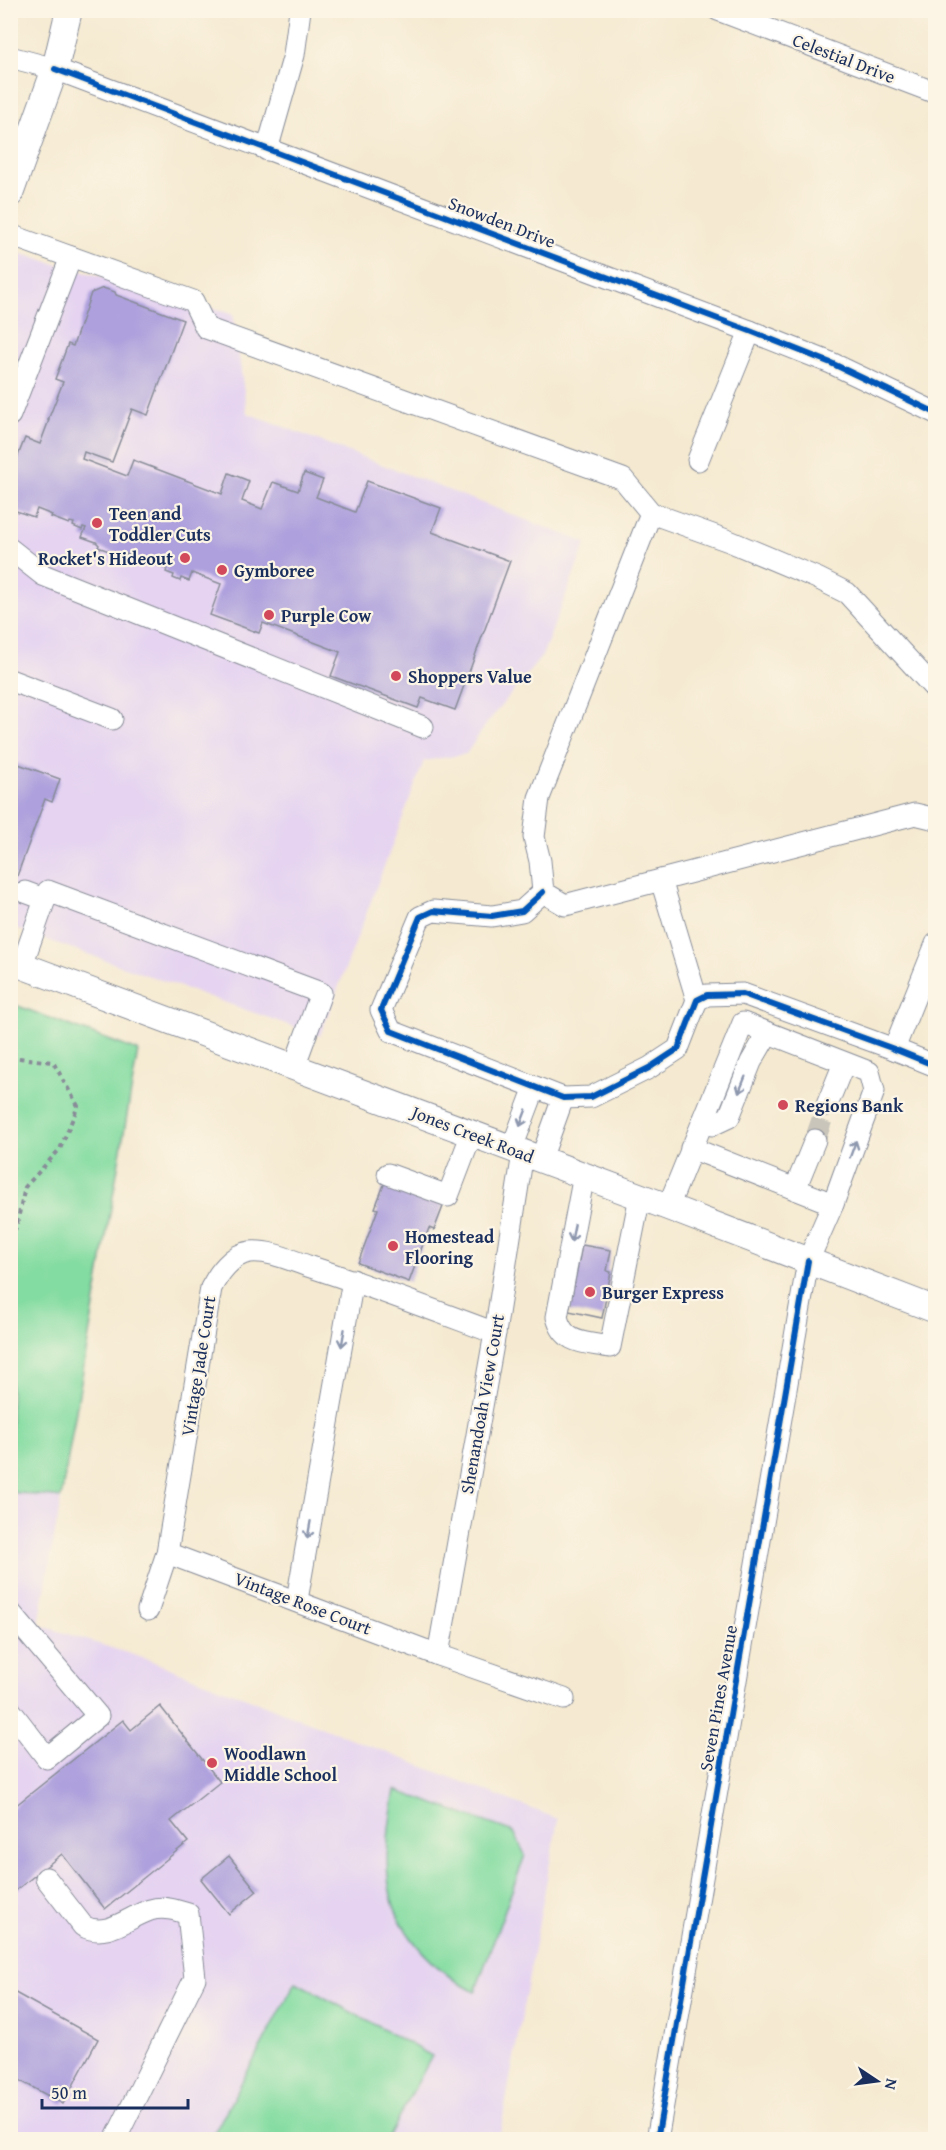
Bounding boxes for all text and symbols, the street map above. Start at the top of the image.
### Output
street label: Celestial Drive [789,26,899,90]
street label: Snowden Drive [444,189,560,255]
place label: Teen and Toddler Cuts [109,500,211,548]
marker: Teen and Toddler Cuts [90,516,104,530]
place label: Rocket's Hideout [38,545,173,572]
marker: Rocket's Hideout [178,551,192,565]
place label: Gymboree [234,557,315,584]
marker: Gymboree [215,563,229,577]
place label: Purple Cow [281,602,371,629]
marker: Purple Cow [262,608,276,622]
place label: Shoppers Value [408,663,532,690]
marker: Shoppers Value [389,669,403,683]
one-way arrow [736,1075,747,1094]
place label: Regions Bank [795,1092,904,1119]
street label: Jones Creek Road [406,1098,538,1170]
marker: Regions Bank [776,1098,790,1112]
one-way arrow [517,1108,528,1126]
one-way arrow [848,1140,859,1159]
one-way arrow [567,1222,578,1242]
place label: Homestead Flooring [405,1223,495,1271]
marker: Homestead Flooring [386,1239,400,1253]
place label: Burger Express [602,1279,724,1306]
marker: Burger Express [583,1285,597,1299]
street label: Vintage Jade Court [174,1293,223,1438]
street label: Shenandoah View Court [453,1311,511,1496]
one-way arrow [337,1327,348,1347]
one-way arrow [303,1519,314,1539]
street label: Vintage Rose Court [231,1564,376,1642]
street label: Seven Pines Avenue [692,1623,744,1773]
place label: Woodlawn Middle School [224,1740,337,1788]
marker: Woodlawn Middle School [205,1756,219,1770]
north arrow [847,2051,907,2111]
scale bar [42,2072,188,2110]
text: N [879,2076,905,2093]
text: 50 m [51,2079,87,2106]

